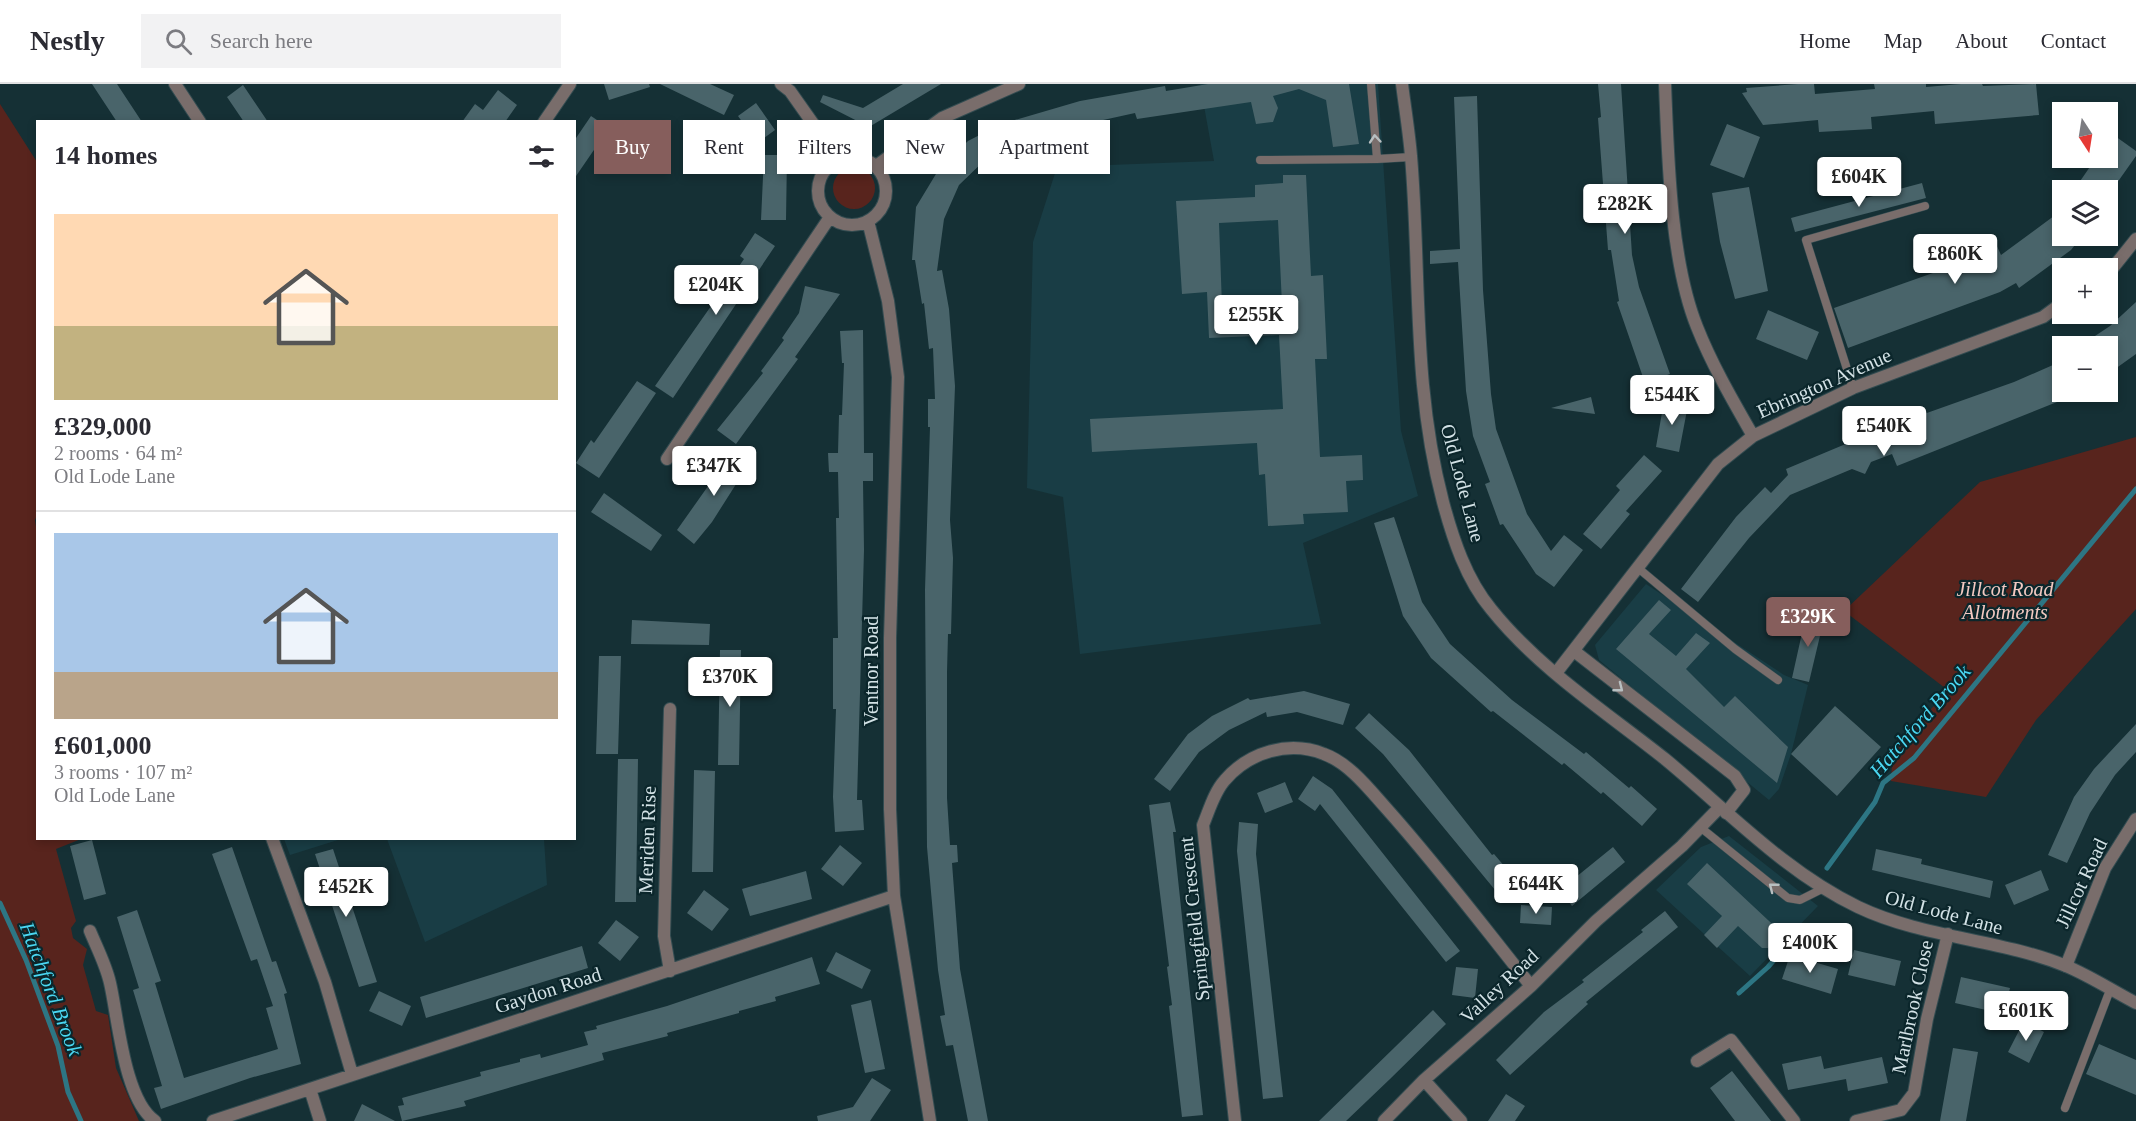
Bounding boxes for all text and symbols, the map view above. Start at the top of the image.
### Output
search box [141,14,561,68]
text: Nestly [30,25,105,56]
icon: search [162,25,195,58]
text: Search here [210,28,313,53]
text: Home [1799,29,1851,53]
text: Map [1884,29,1922,53]
text: About [1955,29,2008,53]
text: Contact [2041,29,2106,53]
north arrow [2052,102,2118,168]
map controls [2052,102,2118,402]
chip: Buy [594,120,671,174]
chip: Rent [683,120,765,174]
chip: Filters [777,120,872,174]
chip: New [884,120,966,174]
chip: Apartment [978,120,1110,174]
one-way arrow [1369,134,1382,143]
icon: filters [525,140,558,173]
text: 14 homes [54,141,157,170]
pin: £604K [1817,157,1901,208]
text: £604K [1831,165,1887,187]
button: layers [2052,180,2118,246]
pin: £282K [1583,184,1667,235]
text: £282K [1597,192,1653,214]
pin: £860K [1913,234,1997,285]
text: £860K [1927,242,1983,264]
icon: home [252,253,360,361]
button: + [2052,258,2118,324]
pin: £204K [674,265,758,316]
text: £204K [688,273,744,295]
pin: £255K [1214,295,1298,346]
text: £255K [1228,303,1284,325]
button: − [2052,336,2118,402]
street label: Ebrington Avenue [1753,343,1895,423]
pin: £544K [1630,375,1714,426]
text: £544K [1644,383,1700,405]
pin: £540K [1842,406,1926,457]
text: £329,000 [54,412,152,441]
text: £540K [1856,414,1912,436]
street label: Old Lode Lane [1437,422,1489,544]
text: 2 rooms · 64 m² [54,442,182,464]
pin: £347K [672,446,756,497]
text: £347K [686,454,742,476]
text: Old Lode Lane [54,465,175,487]
icon: home [252,572,360,680]
park label: Jillcot Road Allotments [1956,578,2055,623]
pin: £329K [1766,597,1850,648]
text: £329K [1780,605,1836,627]
street label: Ventnor Road [860,616,882,726]
pin: £370K [688,657,772,708]
water label: Hatchford Brook [1864,659,1976,783]
text: £370K [702,665,758,687]
one-way arrow [1613,680,1624,691]
text: £601,000 [54,731,152,760]
text: 3 rooms · 107 m² [54,761,192,783]
text: Old Lode Lane [54,784,175,806]
street label: Meriden Rise [634,785,660,895]
street label: Springfield Crescent [1174,835,1215,1002]
street label: Jillcot Road [2051,835,2111,931]
pin: £644K [1494,864,1578,915]
pin: £452K [304,867,388,918]
text: £644K [1508,872,1564,894]
text: £452K [318,875,374,897]
one-way arrow [1769,883,1780,894]
street label: Old Lode Lane [1883,886,2005,938]
water label: Hatchford Brook [14,918,88,1060]
pin: £400K [1768,923,1852,974]
text: £400K [1782,931,1838,953]
street label: Marlbrook Close [1887,938,1937,1076]
street label: Valley Road [1456,944,1543,1028]
street label: Gaydon Road [492,962,604,1018]
pin: £601K [1984,991,2068,1042]
text: £601K [1998,999,2054,1021]

